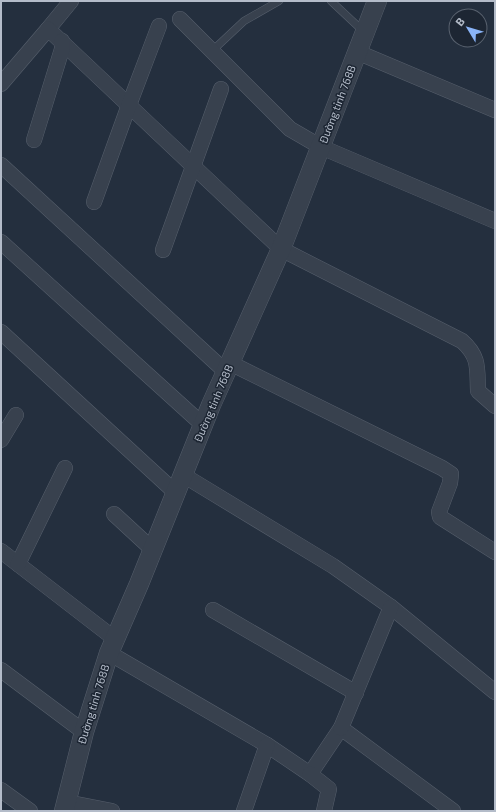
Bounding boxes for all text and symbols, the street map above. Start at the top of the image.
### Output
north arrow [448,8,488,48]
text: B [452,15,467,28]
street label: Đường tỉnh 768B [316,63,358,145]
street label: Đường tỉnh 768B [191,362,235,444]
street label: Đường tỉnh 768B [75,662,111,745]

